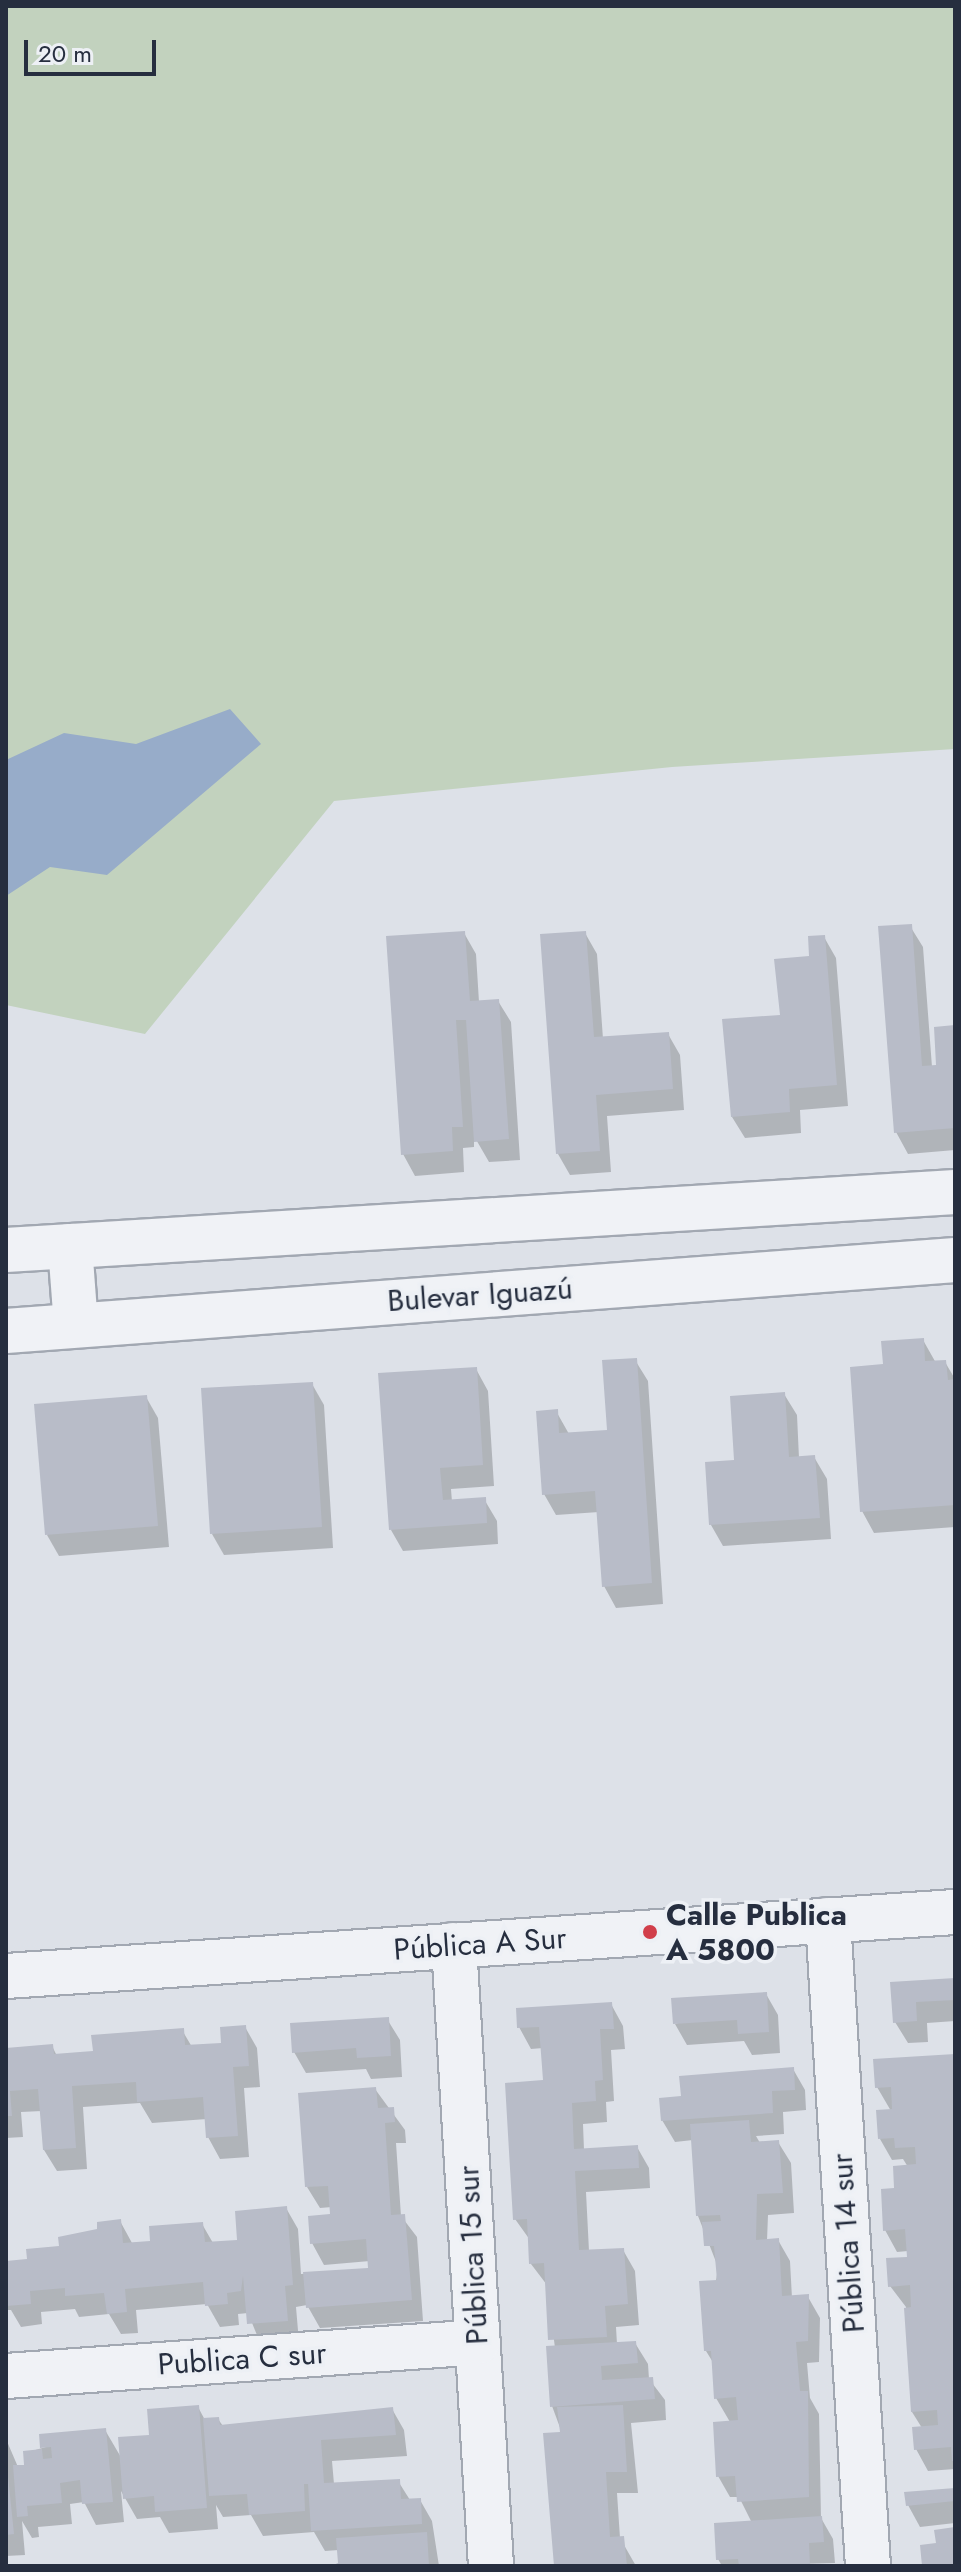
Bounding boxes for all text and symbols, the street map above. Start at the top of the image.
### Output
scale bar [28,24,160,74]
text: 20 m [38,36,92,71]
street label: Bulevar Iguazú [386,1271,574,1319]
place label: Calle Publica A 5800 [666,1897,847,1968]
street label: Pública A Sur [392,1920,568,1968]
marker: Calle Publica A 5800 [641,1923,659,1941]
street label: Pública 14 sur [824,2152,872,2334]
street label: Pública 15 sur [450,2165,496,2345]
street label: Publica C sur [157,2335,327,2383]

